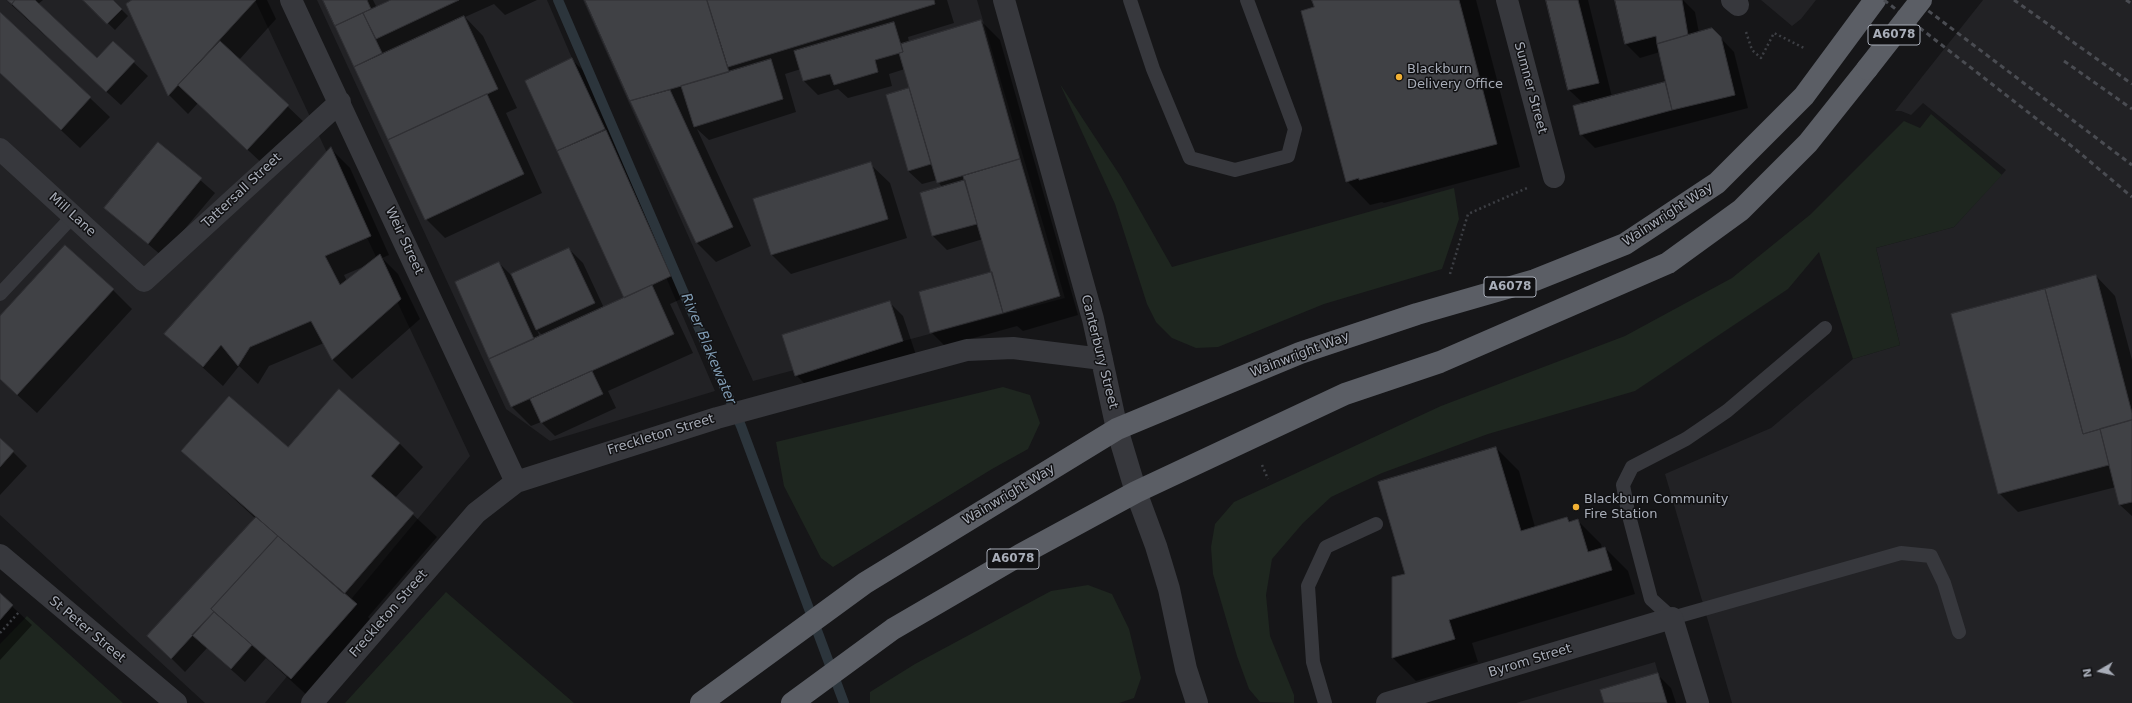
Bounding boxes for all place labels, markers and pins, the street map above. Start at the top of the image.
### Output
place label: Blackburn Delivery Office [1407,62,1503,93]
marker: Blackburn Delivery Office [1394,72,1404,82]
place label: Blackburn Community Fire Station [1584,492,1728,523]
marker: Blackburn Community Fire Station [1571,502,1581,512]

